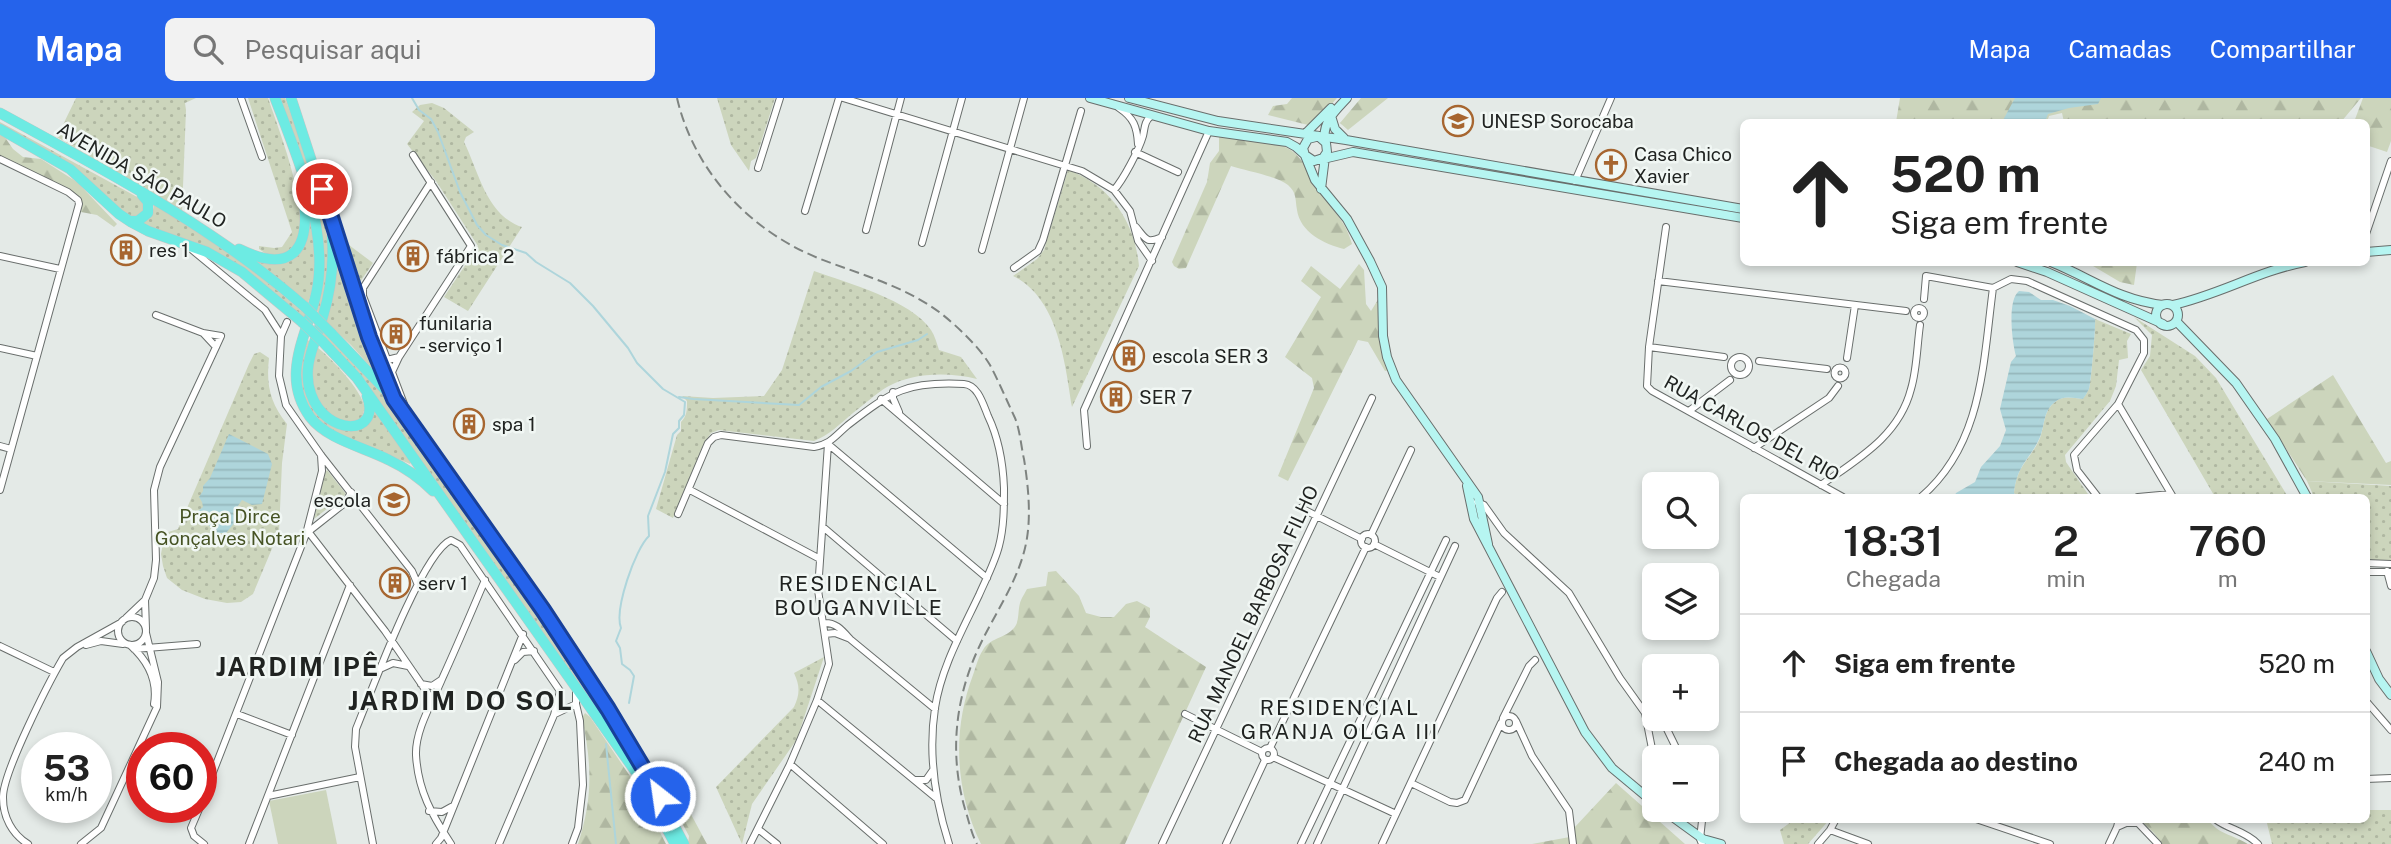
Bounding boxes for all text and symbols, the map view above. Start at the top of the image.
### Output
search box [165,18,655,81]
text: Mapa [35,30,123,68]
icon: search [189,30,227,68]
text: Pesquisar aqui [245,34,421,65]
text: Mapa [1969,35,2030,63]
text: Camadas [2068,35,2172,63]
text: Compartilhar [2210,35,2356,63]
school or university icon: UNESP Sorocaba [1441,104,1475,138]
place label: UNESP Sorocaba [1481,110,1634,132]
street label: AVENIDA SÃO PAULO [53,117,231,233]
place label: Casa Chico Xavier [1634,143,1732,187]
text: 520 m [1890,145,2041,203]
icon: ahead [1775,147,1866,238]
church icon: Casa Chico Xavier [1594,148,1628,182]
pin [292,159,352,219]
icon: arrive [303,170,341,208]
text: Siga em frente [1890,204,2108,241]
building icon: res 1 [109,233,143,267]
place label: res 1 [149,239,189,261]
building icon: fábrica 2 [396,239,430,273]
place label: fábrica 2 [436,245,514,267]
place label: funilaria - serviço 1 [419,312,503,356]
building icon: funilaria - serviço 1 [379,317,413,351]
building icon: escola SER 3 [1112,339,1146,373]
place label: escola SER 3 [1152,345,1268,367]
street label: RUA CARLOS DEL RIO [1660,371,1844,485]
building icon: SER 7 [1099,380,1133,414]
place label: SER 7 [1139,386,1192,408]
building icon: spa 1 [452,407,486,441]
place label: spa 1 [492,413,536,435]
map controls [1642,472,1719,822]
button: search [1642,472,1719,549]
street label: RUA MANOEL BARBOSA FILHO [1184,482,1322,746]
school or university icon: escola [377,483,411,517]
place label: escola [314,489,371,511]
park label: Praça Dirce Gonçalves Notari [155,505,305,549]
text: 18:31 [1843,516,1944,565]
text: 2 [2053,516,2079,565]
text: 760 [2189,516,2267,565]
button: layers [1642,563,1719,640]
text: Chegada [1846,565,1941,592]
text: min [2047,565,2086,592]
text: m [2218,565,2238,592]
building icon: serv 1 [378,566,412,600]
district label: RESIDENCIAL BOUGANVILLE [774,571,944,620]
place label: serv 1 [418,572,468,594]
icon: ahead [1775,644,1813,682]
text: Siga em frente [1834,648,2016,679]
text: 520 m [2258,648,2335,679]
district label: JARDIM IPÊ [216,651,380,682]
button: + [1642,654,1719,731]
district label: JARDIM DO SOL [348,685,574,716]
district label: RESIDENCIAL GRANJA OLGA III [1241,695,1439,744]
speed limit sign: 60 [126,732,217,823]
icon: arrive [1775,742,1813,780]
button: − [1642,745,1719,822]
text: Chegada ao destino [1834,746,2078,777]
text: 240 m [2258,746,2335,777]
text: 53 [43,748,90,789]
position arrow [623,759,697,833]
text: km/h [45,784,88,805]

